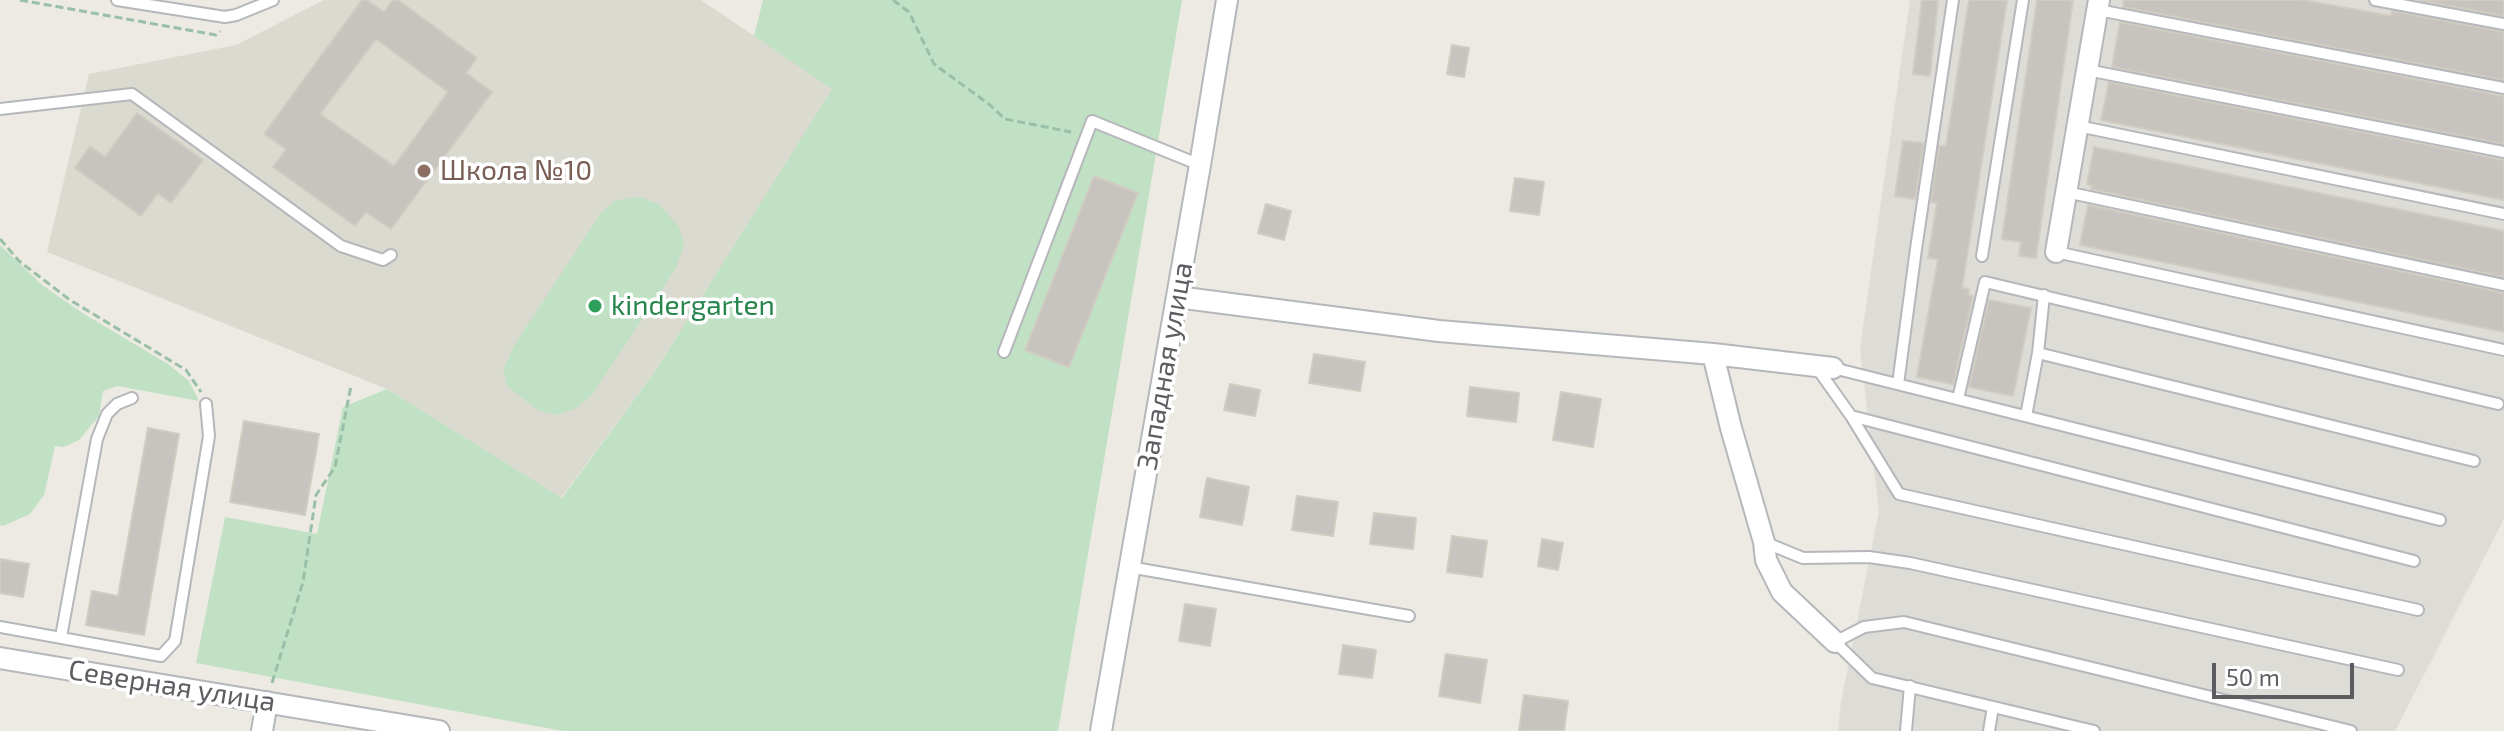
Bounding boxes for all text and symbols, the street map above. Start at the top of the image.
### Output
place label: Школа №10 [440,154,592,188]
marker: Школа №10 [415,162,433,180]
street label: Западная улица [1130,260,1200,472]
place label: kindergarten [611,289,775,323]
marker: kindergarten [586,297,604,315]
scale bar [2216,647,2358,697]
street label: Северная улица [66,653,278,719]
text: 50 m [2226,662,2280,691]

